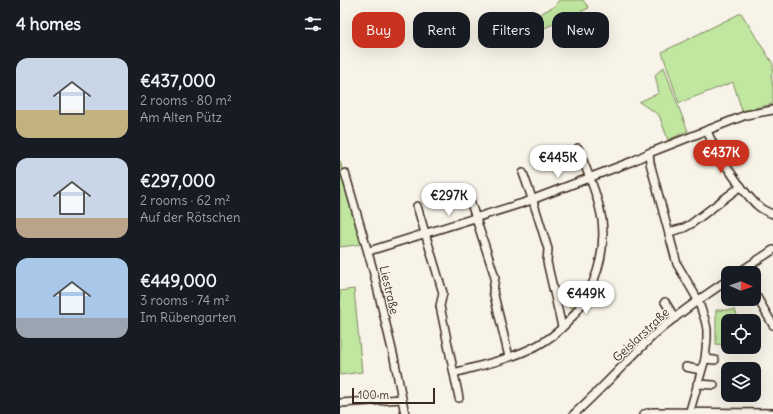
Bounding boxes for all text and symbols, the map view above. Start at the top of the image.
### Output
chip: Buy [352,12,405,48]
chip: Rent [413,12,470,48]
chip: Filters [478,12,544,48]
chip: New [552,12,609,48]
text: 4 homes [16,13,81,35]
icon: filters [302,13,324,35]
text: €437,000 [140,70,216,92]
icon: home [48,74,96,122]
text: 2 rooms · 80 m² [140,92,232,109]
text: Am Alten Pütz [140,109,222,126]
pin: €437K [693,140,749,174]
text: €437K [702,144,740,161]
pin: €445K [530,145,586,179]
text: €445K [539,149,577,166]
text: €297,000 [140,170,215,192]
icon: home [48,174,96,222]
pin: €297K [421,183,477,217]
text: €297K [430,187,468,204]
text: 2 rooms · 62 m² [140,192,230,209]
text: Auf der Rötschen [140,209,241,226]
street label: Liestraße [377,264,402,316]
north arrow [721,266,761,306]
map controls [721,266,761,402]
text: €449,000 [140,270,217,292]
icon: home [48,274,96,322]
pin: €449K [558,281,614,315]
text: €449K [567,285,605,302]
text: 3 rooms · 74 m² [140,292,230,309]
street label: Geislarstraße [609,305,672,365]
text: Im Rübengarten [140,309,236,326]
button: locate [721,314,761,354]
button: layers [721,362,761,402]
scale bar [352,386,435,405]
text: 100 m [358,388,389,402]

